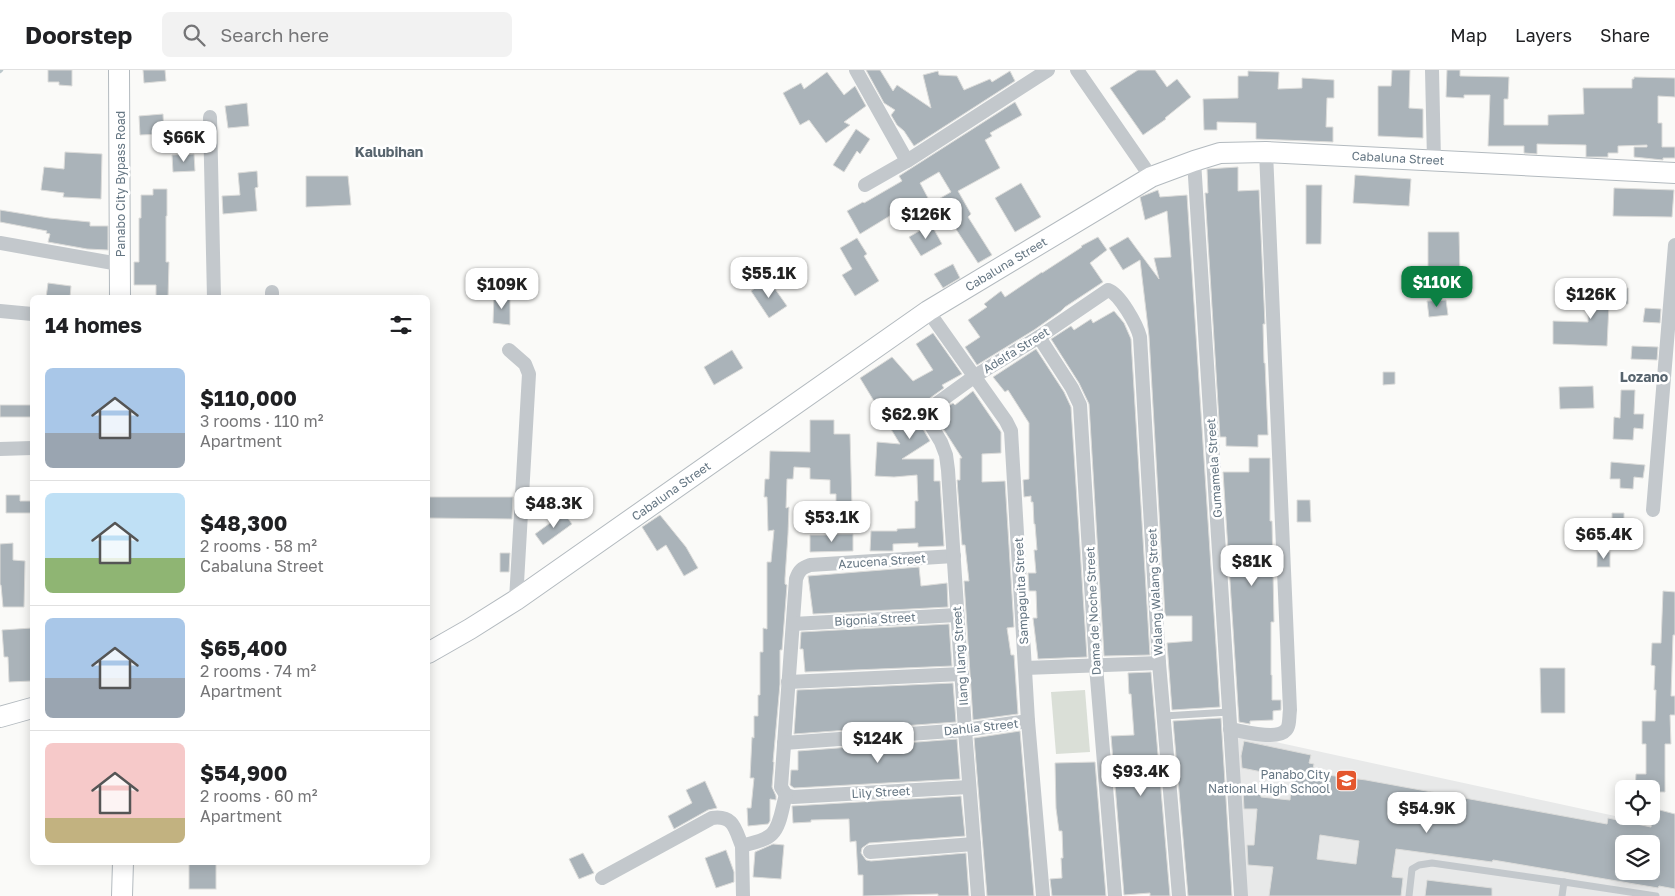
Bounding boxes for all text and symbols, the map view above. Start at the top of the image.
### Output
search box [162,12,512,57]
text: Doorstep [25,20,132,49]
icon: search [180,21,208,49]
text: Search here [220,23,329,46]
text: Map [1450,24,1487,46]
text: Layers [1515,24,1572,46]
text: Share [1600,24,1650,46]
street label: Panabo City Bypass Road [113,111,128,257]
pin: $66K [154,121,214,163]
text: $66K [163,127,205,147]
district label: Kalubihan [355,143,423,160]
street label: Cabaluna Street [1351,148,1445,168]
pin: $126K [891,198,961,240]
text: $126K [901,204,951,224]
street label: Cabaluna Street [962,234,1050,294]
pin: $55.1K [728,256,810,299]
text: $55.1K [741,263,797,283]
pin: $110K [1402,266,1472,308]
pin: $109K [467,268,537,310]
text: $110K [1412,272,1462,292]
text: $109K [476,274,528,294]
pin: $126K [1556,278,1626,320]
text: $126K [1566,284,1616,304]
icon: filters [387,311,415,339]
text: 14 homes [45,312,142,338]
street label: Adelfa Street [980,324,1052,376]
district label: Lozano [1620,368,1668,385]
text: $110,000 [200,385,297,411]
icon: home [85,388,145,448]
pin: $62.9K [869,398,951,440]
text: $62.9K [881,404,939,424]
text: 3 rooms · 110 m² [200,411,323,431]
street label: Gumamela Street [1203,417,1225,518]
text: Apartment [200,431,282,451]
street label: Cabaluna Street [629,458,714,524]
pin: $48.3K [513,486,595,529]
text: $48.3K [525,493,583,513]
pin: $53.1K [791,500,873,543]
text: $53.1K [804,507,860,527]
text: $48,300 [200,510,287,536]
icon: home [85,513,145,573]
pin: $65.4K [1563,518,1645,560]
text: $65.4K [1575,524,1633,544]
street label: Walang Walang Street [1144,528,1166,656]
text: 2 rooms · 58 m² [200,536,317,556]
street label: Sampaguita Street [1011,537,1031,645]
pin: $81K [1222,544,1282,587]
street label: Dama de Noche Street [1082,546,1104,676]
street label: Azucena Street [838,550,926,572]
text: $81K [1232,551,1272,571]
text: Cabaluna Street [200,556,324,576]
street label: Ilang Ilang Street [949,605,971,706]
street label: Bigonia Street [834,609,916,629]
text: $65,400 [200,635,287,661]
icon: home [85,638,145,698]
text: 2 rooms · 74 m² [200,661,316,681]
text: Apartment [200,681,282,701]
street label: Dahlia Street [943,716,1019,738]
pin: $124K [843,722,913,764]
text: $124K [853,728,903,748]
pin: $93.4K [1100,754,1182,797]
text: $54,900 [200,760,287,786]
text: $93.4K [1112,761,1170,781]
icon: home [85,763,145,823]
place label: Panabo City National High School [1208,767,1330,796]
school or university icon: Panabo City National High School [1334,769,1358,793]
map controls [1615,780,1660,880]
button: locate [1615,780,1660,825]
street label: Lily Street [851,783,911,801]
text: 2 rooms · 60 m² [200,786,318,806]
pin: $54.9K [1386,792,1468,834]
text: $54.9K [1398,798,1456,818]
text: Apartment [200,806,282,826]
button: layers [1615,835,1660,880]

